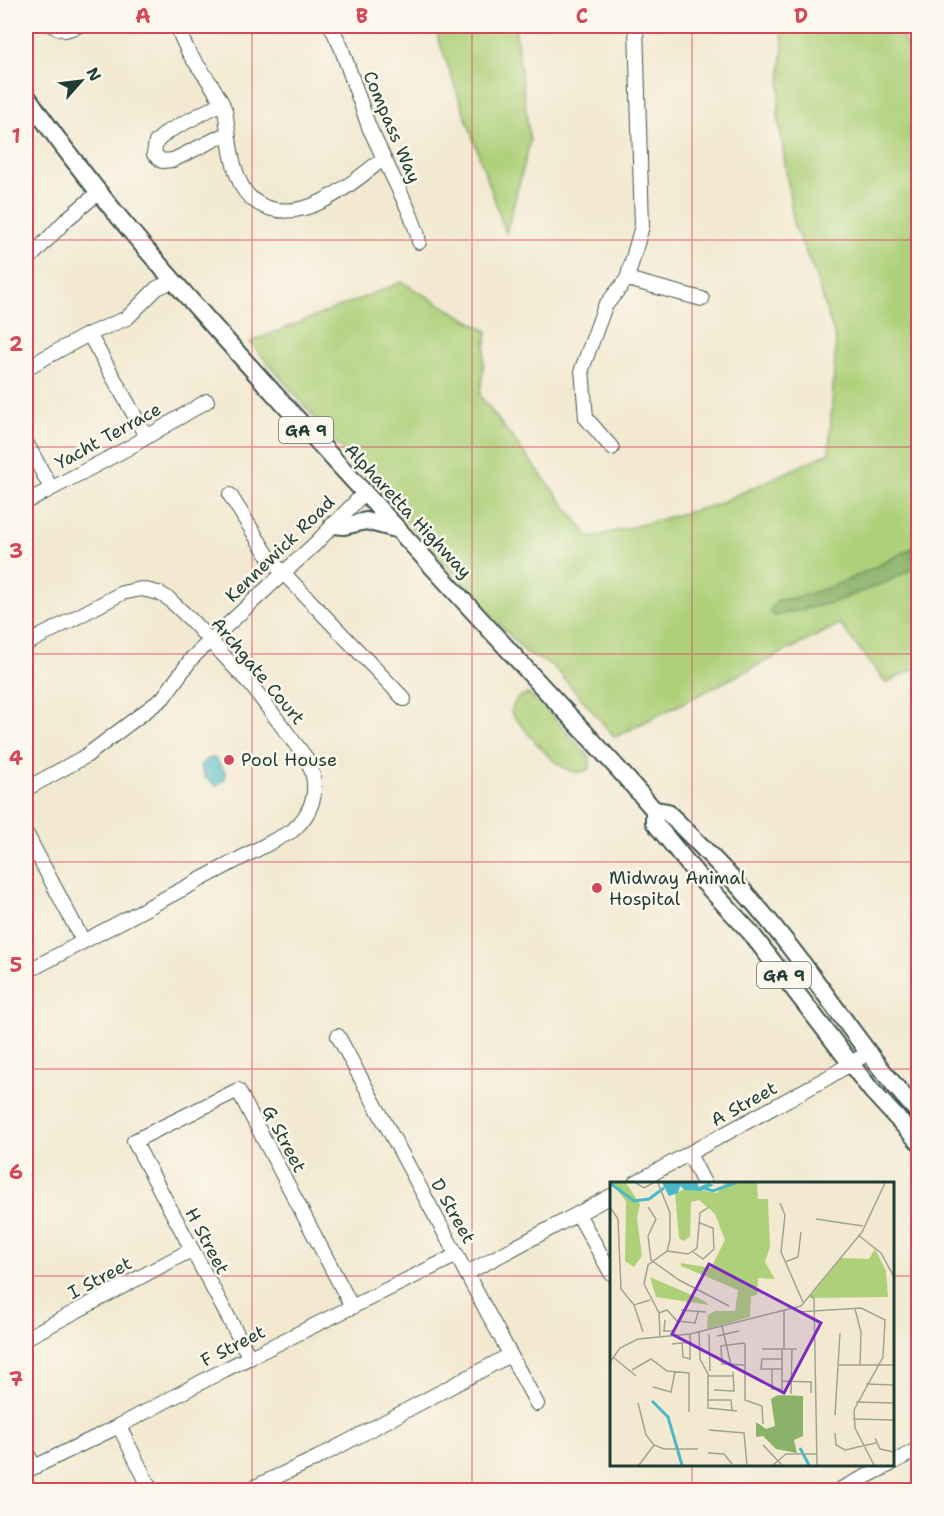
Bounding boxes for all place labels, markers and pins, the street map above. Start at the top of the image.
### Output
place label: Pool House [241,748,337,772]
marker: Pool House [222,753,236,767]
place label: Midway Animal Hospital [609,866,746,911]
marker: Midway Animal Hospital [590,881,604,895]

